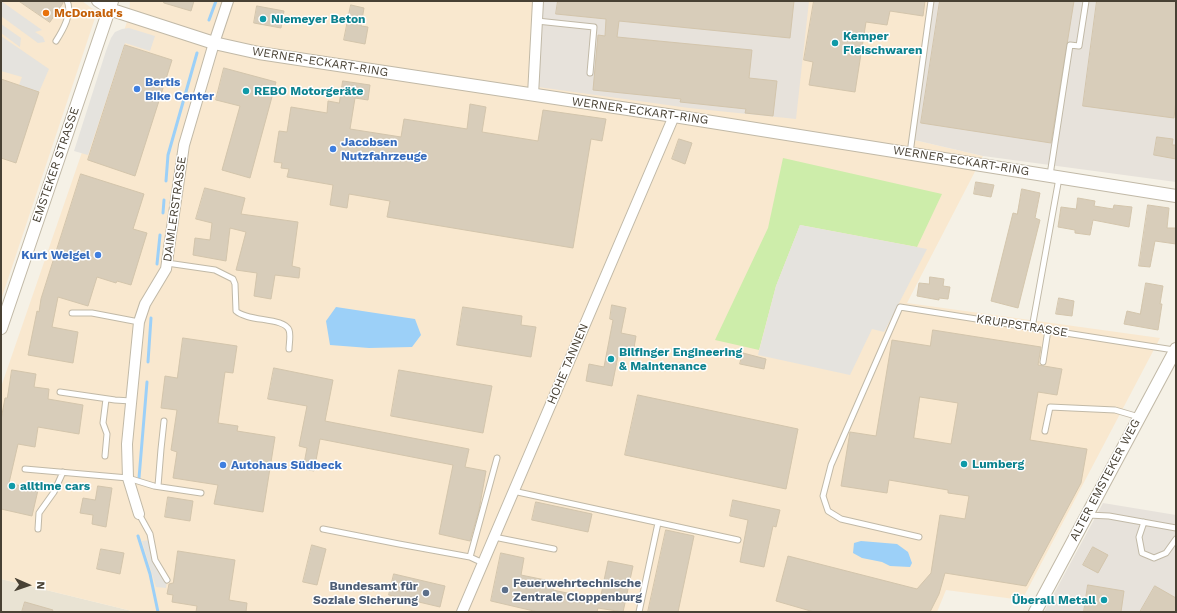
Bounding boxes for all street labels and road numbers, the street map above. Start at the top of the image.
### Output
street label: WERNER-ECKART-RING [251,44,389,80]
street label: WERNER-ECKART-RING [571,94,709,128]
street label: EMSTEKER STRASSE [29,105,83,225]
street label: WERNER-ECKART-RING [892,143,1030,179]
street label: DAIMLERSTRASSE [160,155,190,263]
street label: KRUPPSTRASSE [975,312,1069,340]
street label: HOHE TANNEN [544,321,592,407]
street label: ALTER EMSTEKER WEG [1067,417,1143,543]

